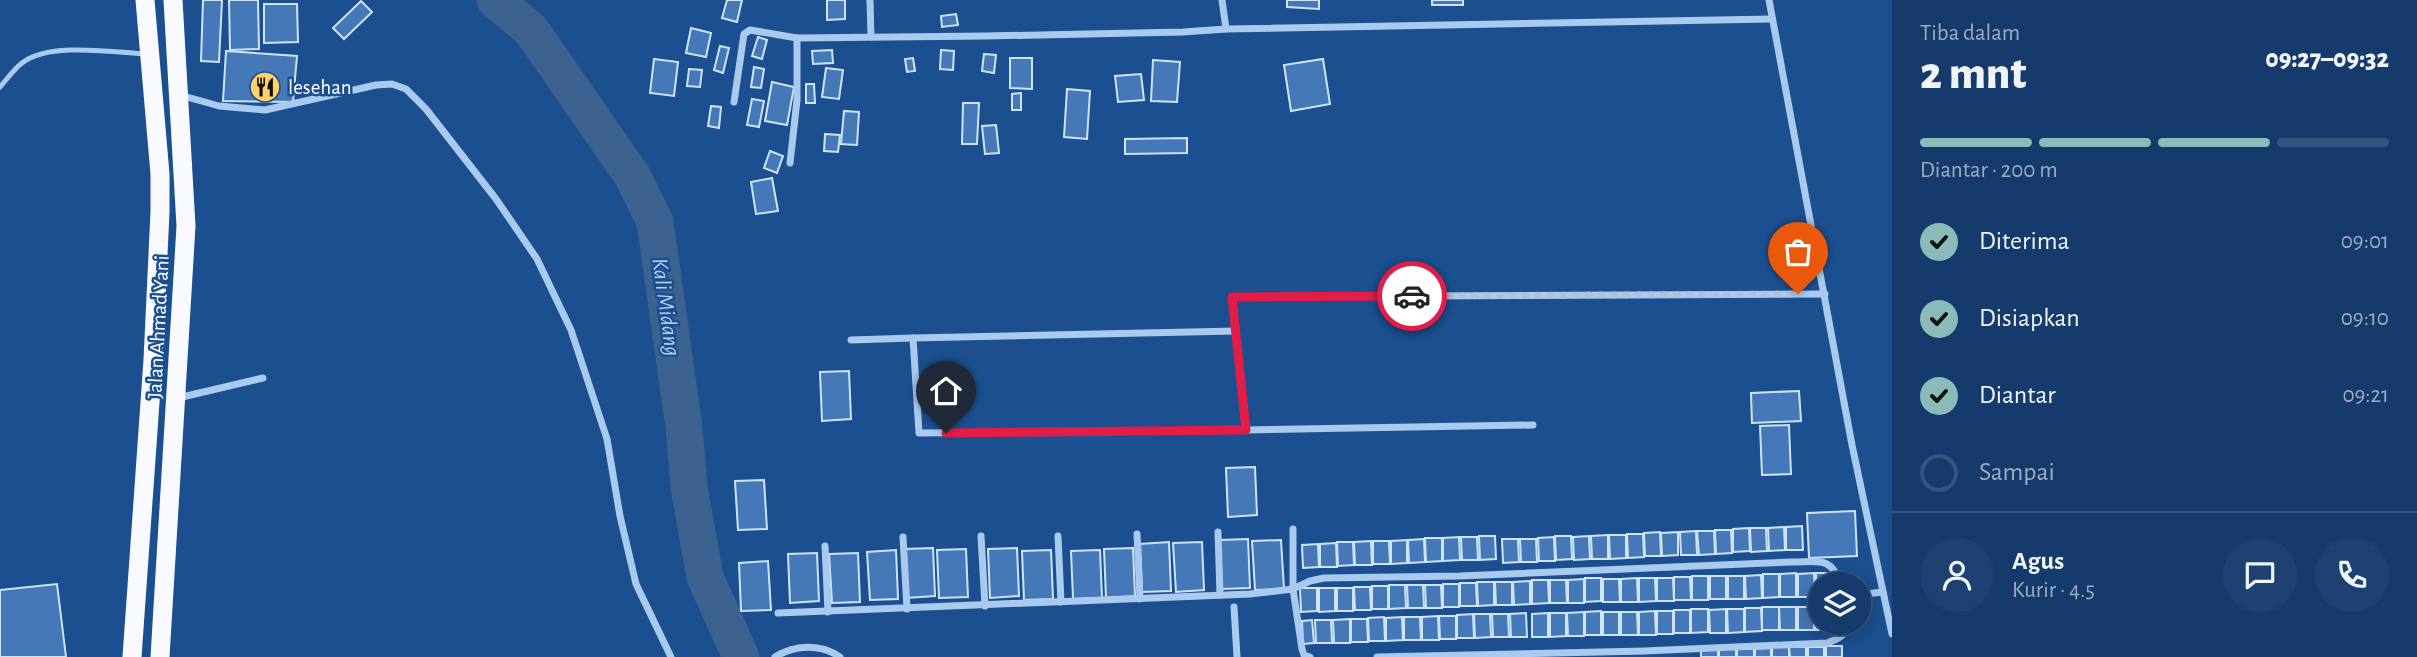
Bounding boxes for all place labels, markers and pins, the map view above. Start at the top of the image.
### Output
restaurant icon: lesehan [248,70,282,104]
place label: lesehan [288,77,352,98]
pin [1768,222,1828,294]
pin [916,361,976,433]

